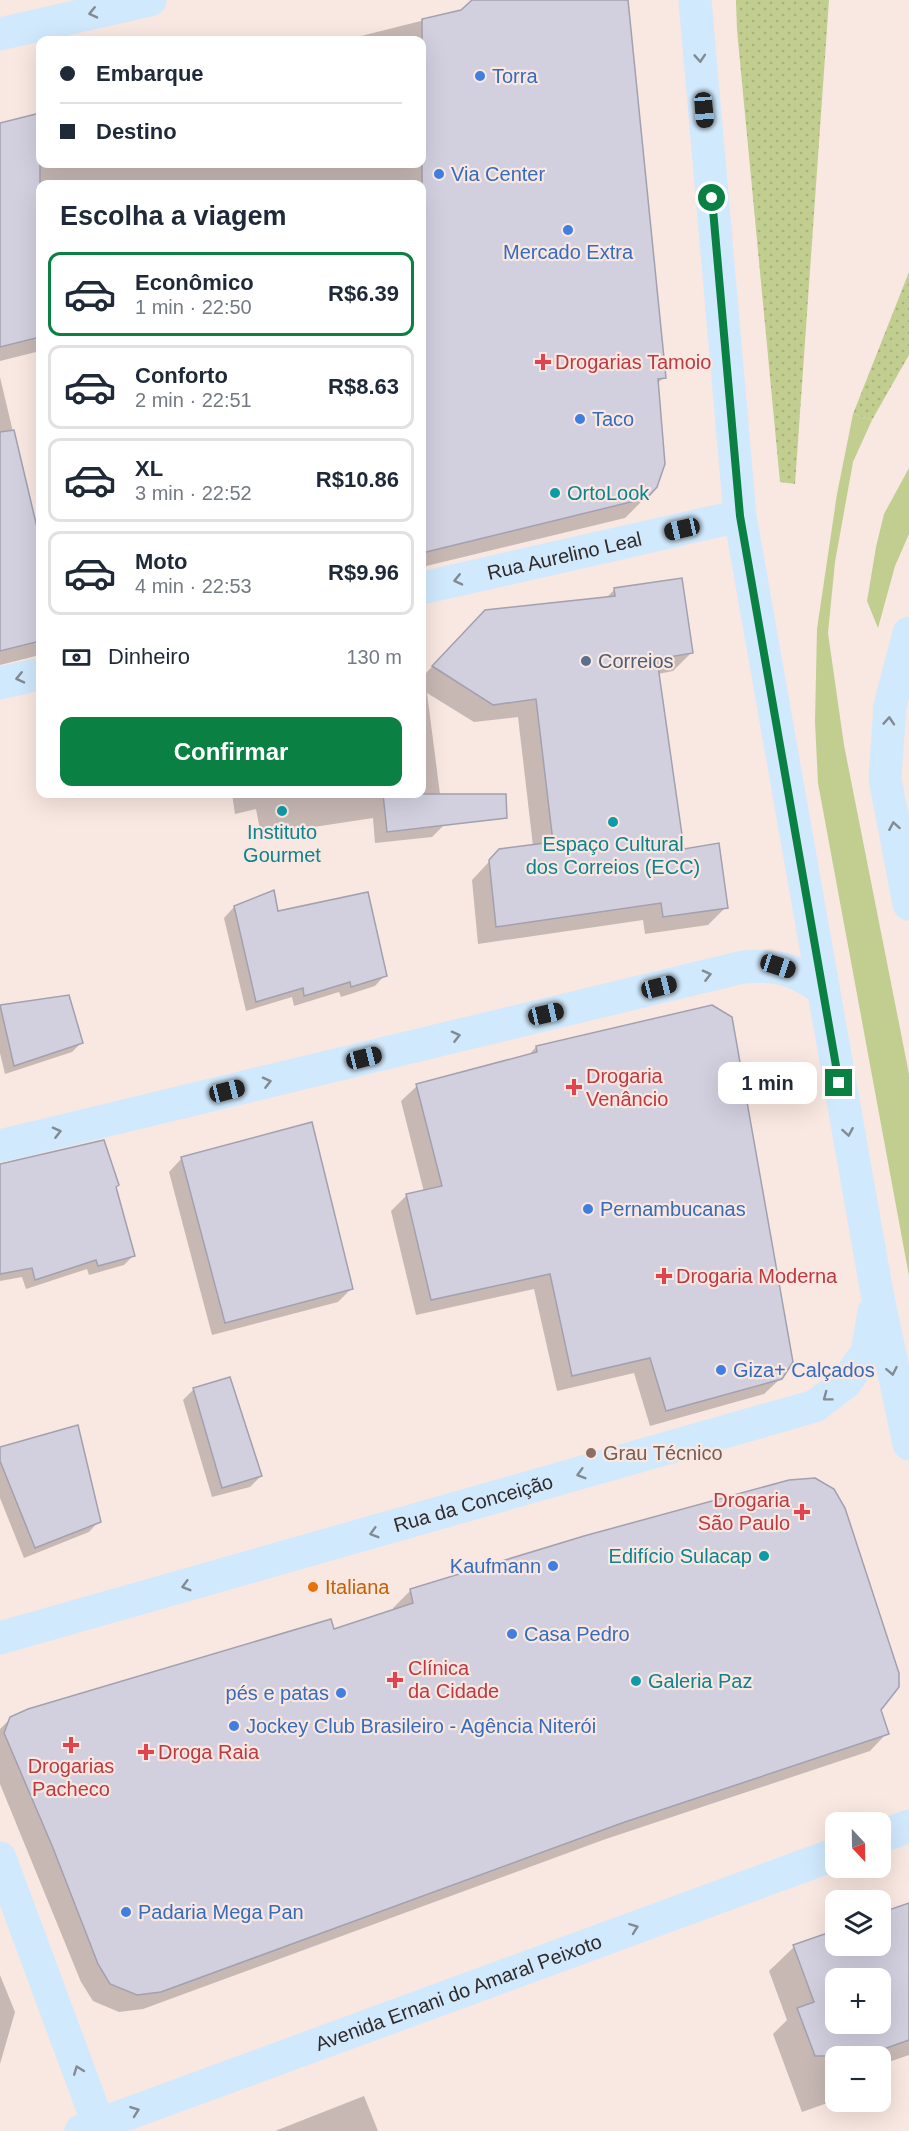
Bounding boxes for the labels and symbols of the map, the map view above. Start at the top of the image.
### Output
one-way arrow [88,6,98,19]
one-way arrow [693,54,706,63]
place label: Torra [492,65,538,87]
marker: Torra [473,69,487,83]
car [693,91,715,129]
place label: Via Center [451,163,545,185]
marker: Via Center [432,167,446,181]
route start [698,184,725,211]
marker: Mercado Extra [561,223,575,237]
place label: Mercado Extra [503,241,634,263]
place label: Drogarias Tamoio [555,351,711,373]
marker: Drogarias Tamoio [536,355,550,369]
place label: Taco [592,408,634,430]
marker: Taco [573,412,587,426]
place label: OrtoLook [567,482,650,504]
marker: OrtoLook [548,486,562,500]
car [662,516,702,542]
street label: Rua Aurelino Leal [485,528,644,584]
one-way arrow [453,572,463,585]
place label: Correios [598,650,674,672]
marker: Correios [579,654,593,668]
one-way arrow [15,671,25,684]
one-way arrow [882,716,895,725]
marker: Instituto Gourmet [275,804,289,818]
marker: Espaço Cultural dos Correios (ECC) [606,815,620,829]
place label: Instituto Gourmet [243,821,321,866]
one-way arrow [888,821,901,831]
place label: Espaço Cultural dos Correios (ECC) [526,833,700,878]
car [758,952,798,980]
one-way arrow [702,969,712,982]
car [639,974,679,1000]
car [526,1001,566,1027]
one-way arrow [451,1030,461,1043]
car [344,1045,384,1071]
callout: 1 min [719,1062,818,1104]
place label: Drogaria Venâncio [586,1065,668,1110]
route end [825,1069,852,1096]
one-way arrow [262,1076,272,1089]
car [207,1078,247,1104]
marker: Drogaria Venâncio [567,1080,581,1094]
one-way arrow [52,1127,62,1140]
one-way arrow [841,1127,854,1137]
place label: Pernambucanas [600,1198,746,1220]
marker: Pernambucanas [581,1202,595,1216]
place label: Drogaria Moderna [676,1265,838,1287]
marker: Drogaria Moderna [657,1269,671,1283]
place label: Giza+ Calçados [733,1359,875,1381]
marker: Giza+ Calçados [714,1363,728,1377]
one-way arrow [885,1365,898,1375]
one-way arrow [822,1390,833,1401]
place label: Grau Técnico [603,1442,723,1464]
marker: Grau Técnico [584,1446,598,1460]
one-way arrow [576,1467,587,1479]
street label: Rua da Conceição [391,1470,555,1536]
place label: Drogaria São Paulo [698,1489,791,1534]
marker: Drogaria São Paulo [795,1505,809,1519]
one-way arrow [369,1526,379,1538]
place label: Edifício Sulacap [609,1545,752,1567]
marker: Edifício Sulacap [757,1549,771,1563]
place label: Kaufmann [450,1555,541,1577]
marker: Kaufmann [546,1559,560,1573]
place label: Italiana [325,1576,390,1598]
one-way arrow [181,1579,192,1591]
marker: Italiana [306,1580,320,1594]
place label: Casa Pedro [524,1623,630,1645]
marker: Casa Pedro [505,1627,519,1641]
place label: Clínica da Cidade [408,1657,499,1702]
place label: Galeria Paz [648,1670,753,1692]
marker: Clínica da Cidade [386,1671,404,1689]
marker: Galeria Paz [629,1674,643,1688]
place label: pés e patas [226,1682,329,1704]
marker: pés e patas [334,1686,348,1700]
place label: Jockey Club Brasileiro - Agência Niterói [246,1715,596,1737]
marker: Jockey Club Brasileiro - Agência Niterói [227,1719,241,1733]
marker: Drogarias Pacheco [64,1738,78,1752]
place label: Droga Raia [158,1741,260,1763]
marker: Droga Raia [139,1745,153,1759]
place label: Drogarias Pacheco [28,1755,114,1800]
north arrow [825,1812,891,1878]
place label: Padaria Mega Pan [138,1901,304,1923]
marker: Padaria Mega Pan [119,1905,133,1919]
one-way arrow [628,1922,639,1935]
street label: Avenida Ernani do Amaral Peixoto [312,1930,605,2055]
one-way arrow [73,2065,85,2076]
one-way arrow [130,2105,140,2118]

